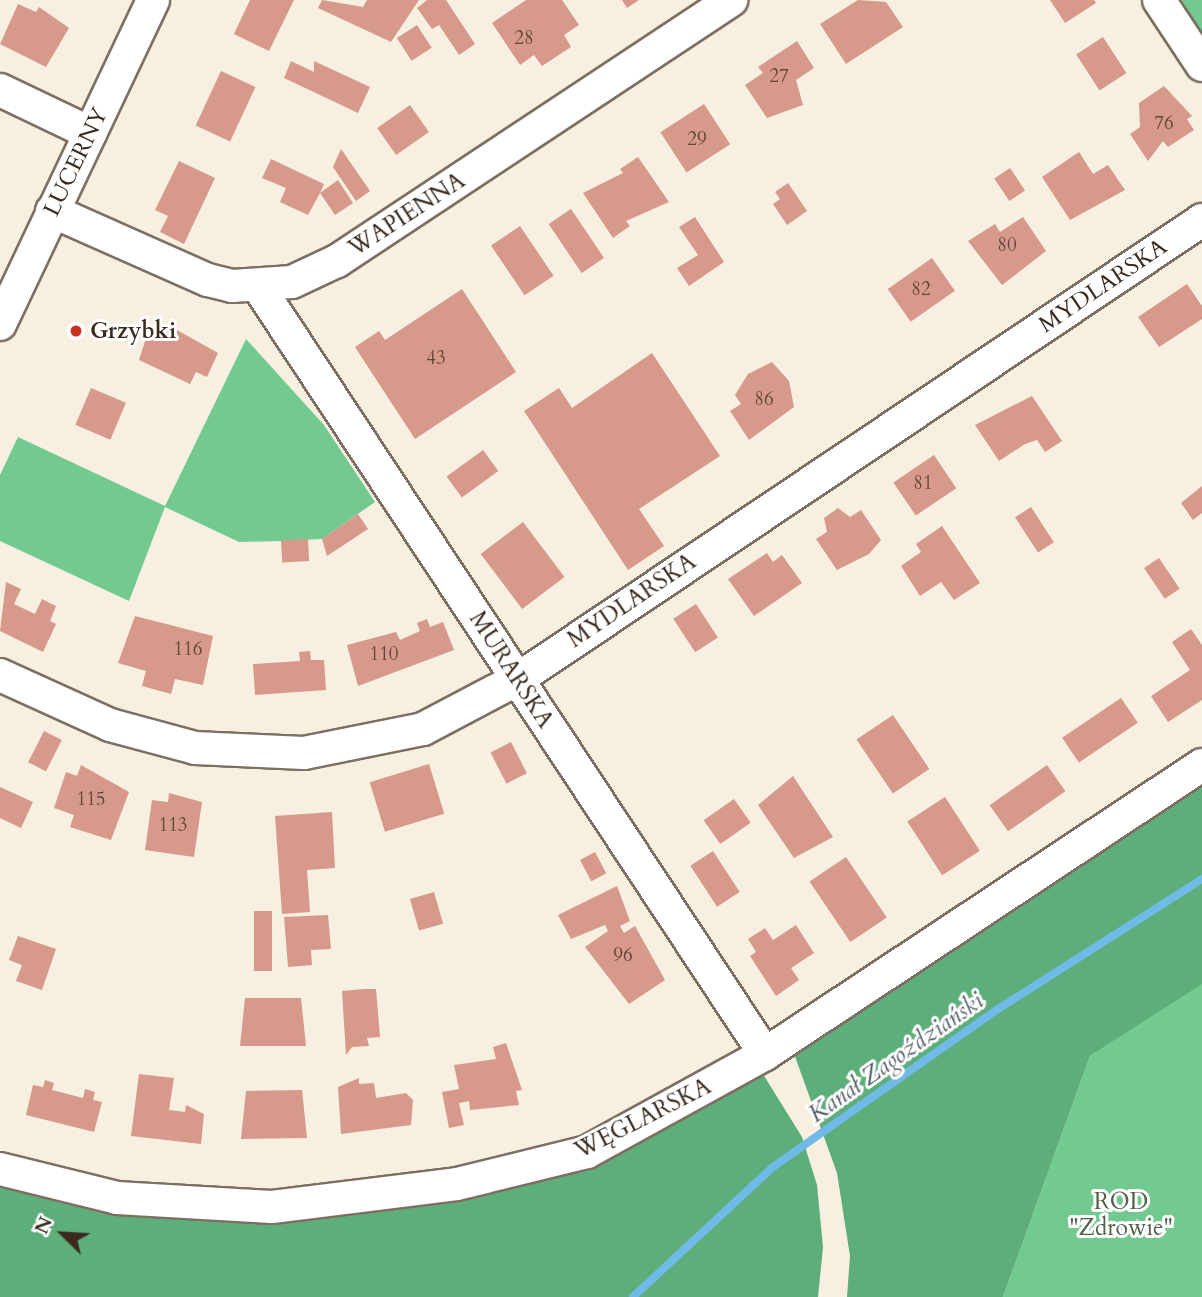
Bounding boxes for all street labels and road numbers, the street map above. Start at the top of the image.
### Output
street label: LUCERNY [38,103,114,221]
street label: WAPIENNA [344,167,470,263]
street label: MYDLARSKA [1034,233,1172,339]
street label: MYDLARSKA [563,548,701,654]
street label: MURARSKA [463,606,559,734]
street label: WĘGLARSKA [570,1073,716,1165]

